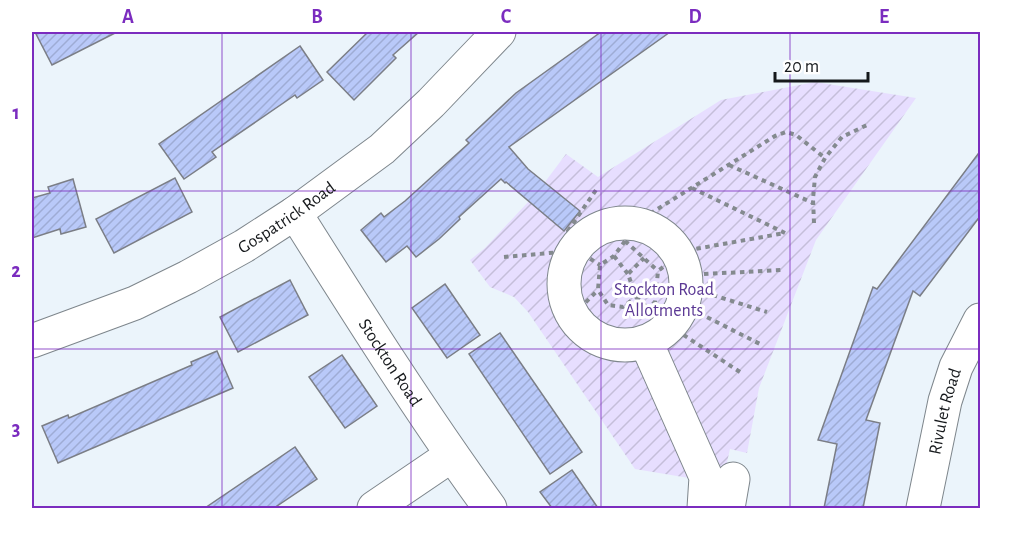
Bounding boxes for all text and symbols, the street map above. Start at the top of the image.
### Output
text: A [122,7,134,27]
text: B [311,7,323,27]
text: C [501,7,512,27]
text: D [688,7,702,27]
text: E [879,7,889,27]
scale bar [775,45,868,83]
text: 20 m [784,58,819,76]
text: 1 [12,103,20,123]
street label: Gospatrick Road [235,179,339,257]
text: 2 [11,261,21,281]
park label: Stockton Road Allotments [614,281,714,320]
street label: Stockton Road [355,316,424,410]
street label: Rivulet Road [926,366,965,456]
text: 3 [12,419,20,439]

